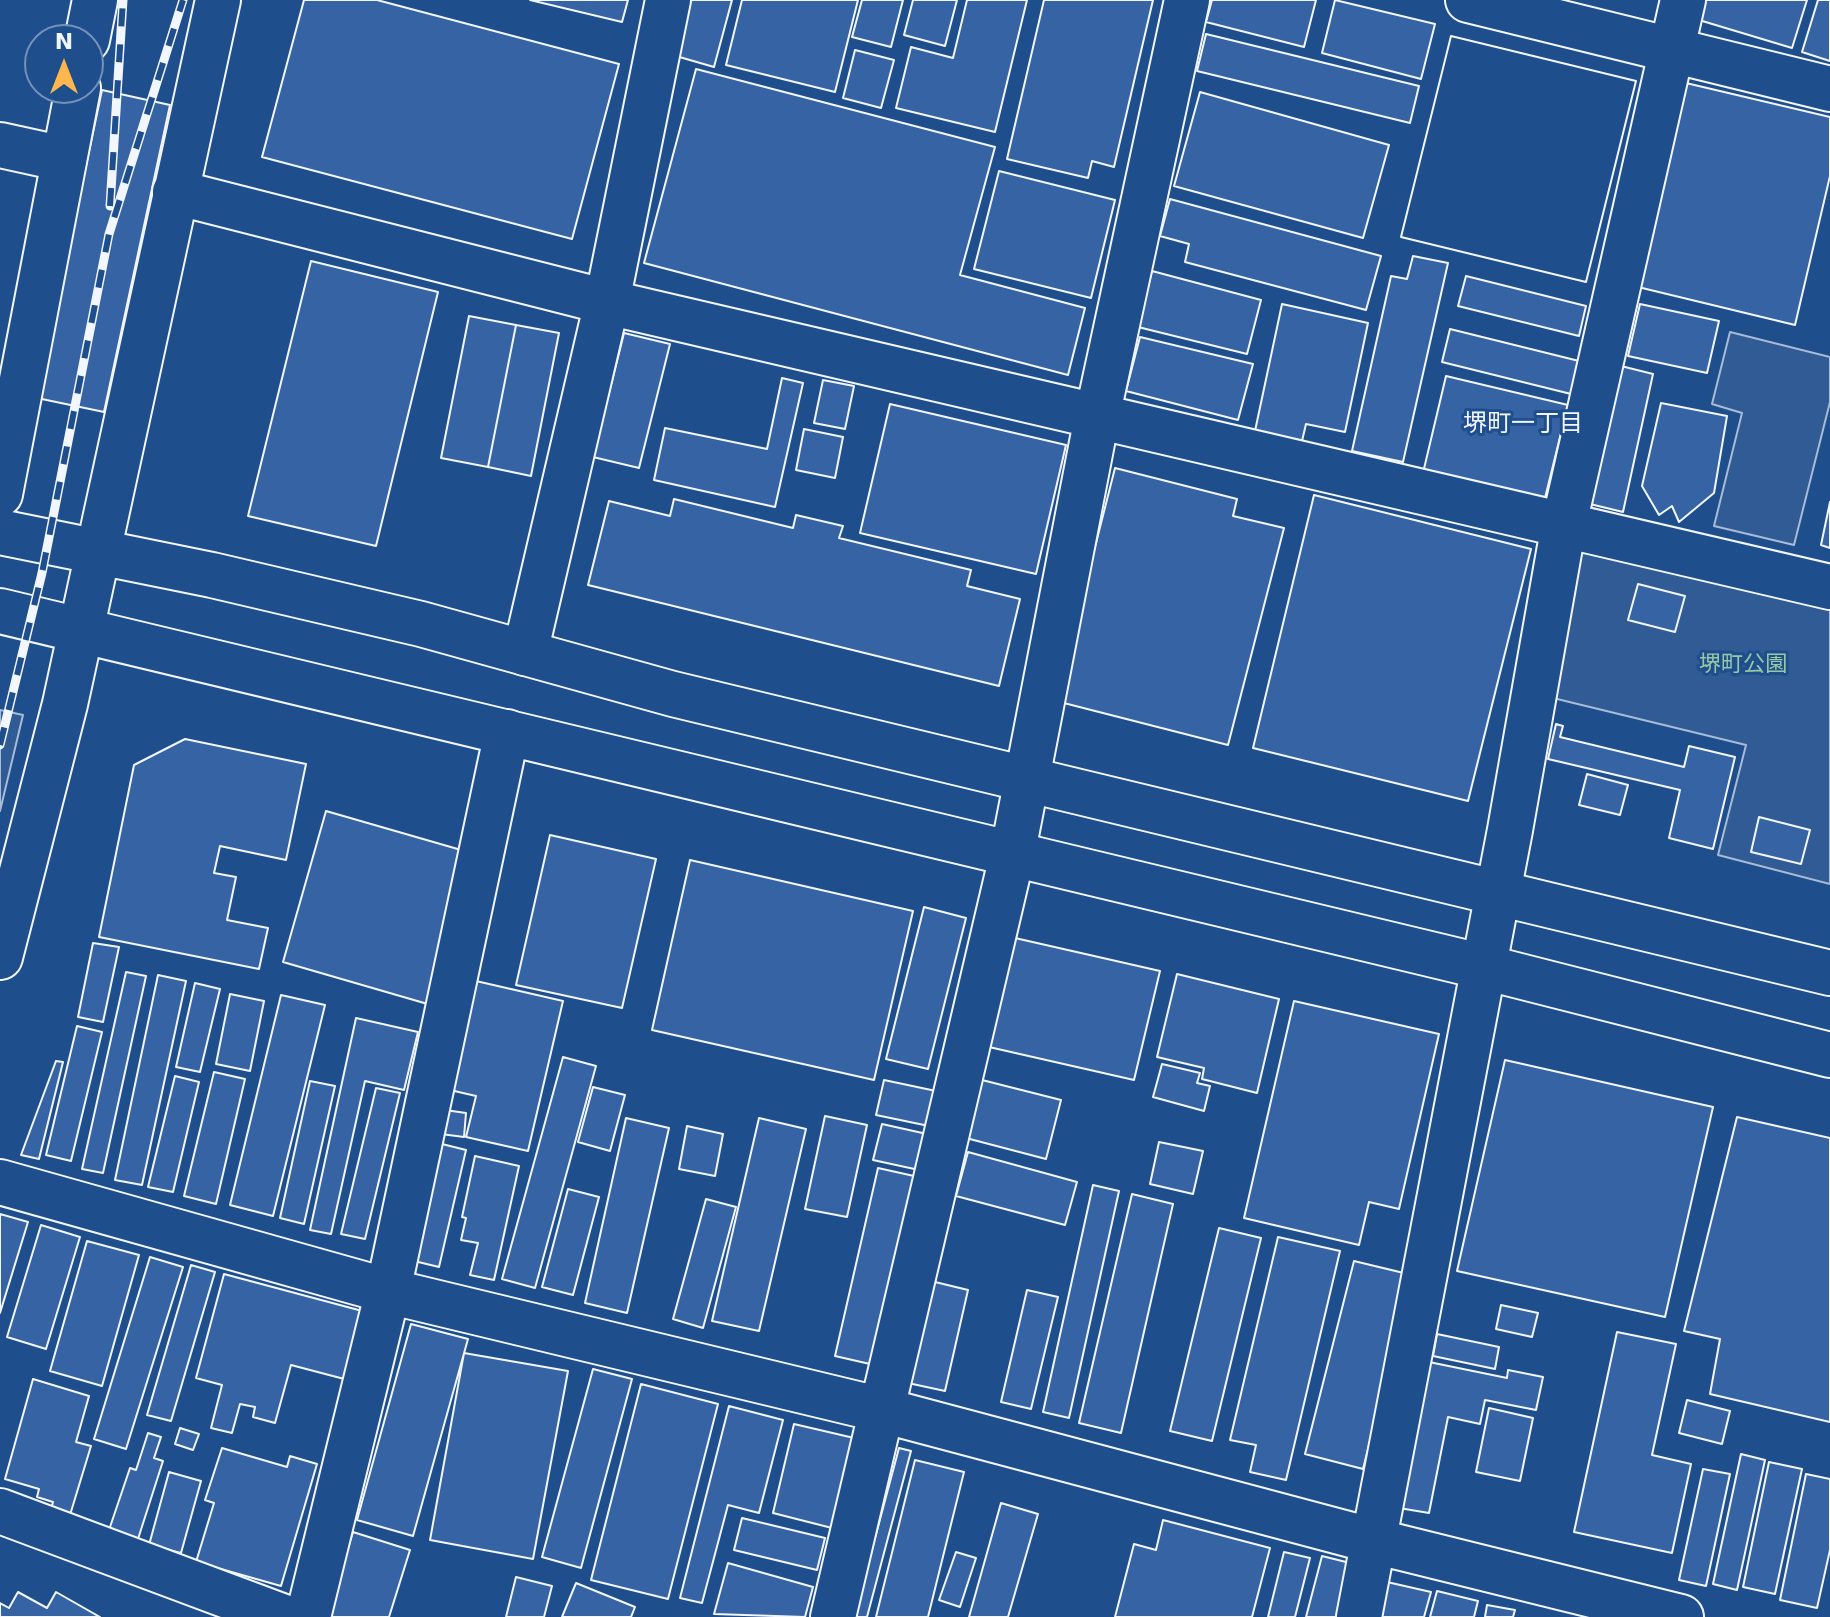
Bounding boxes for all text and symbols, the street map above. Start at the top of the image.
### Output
north arrow [24,24,104,104]
text: N [55,29,73,54]
district label: 堺町一丁目 [1463,411,1583,439]
park label: 堺町公園 [1699,652,1787,678]

